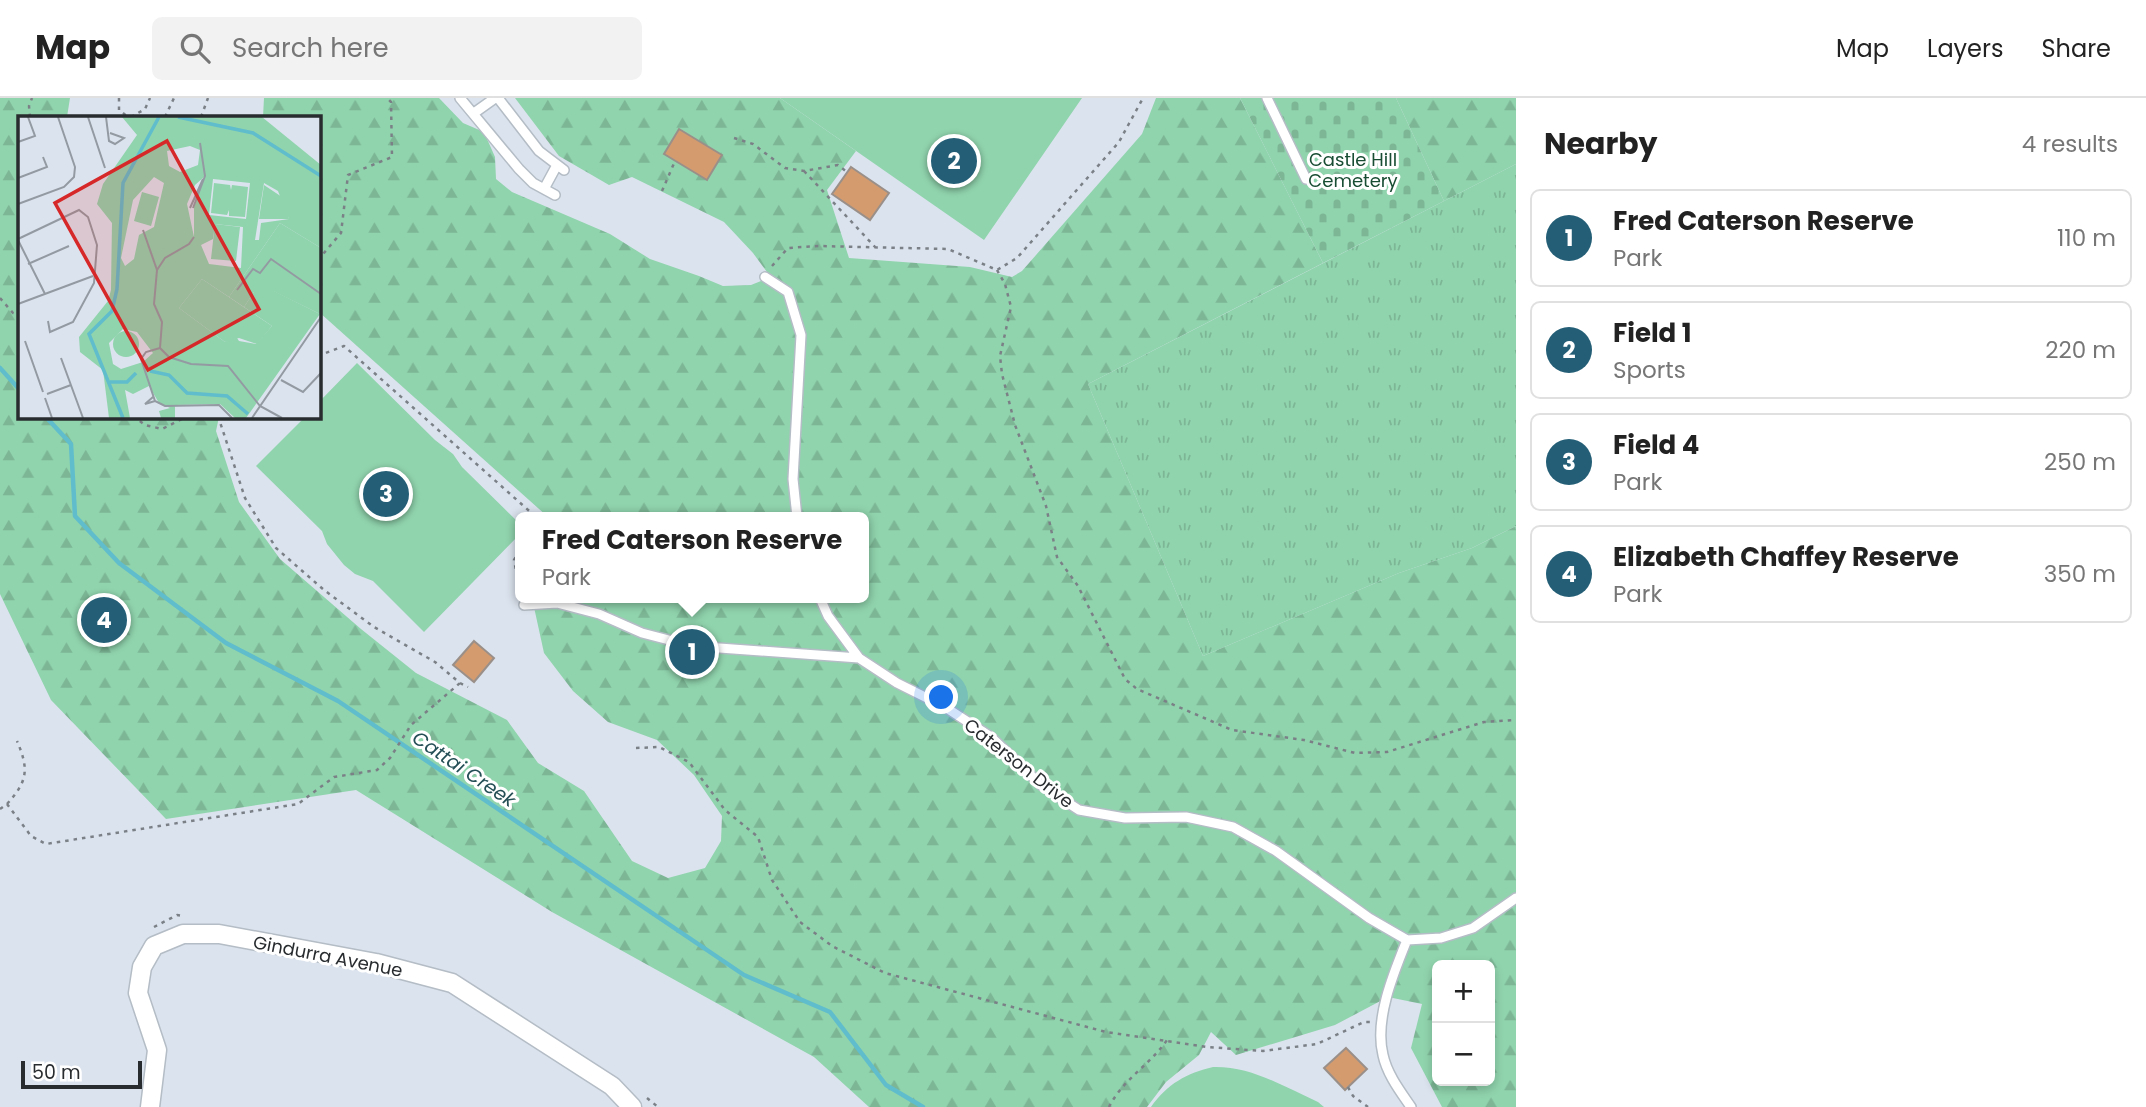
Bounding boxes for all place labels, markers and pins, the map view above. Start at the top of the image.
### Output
pin: 2 [931,135,977,187]
pin: 3 [363,468,409,520]
pin: 4 [81,594,127,646]
pin: 1 [669,626,715,678]

